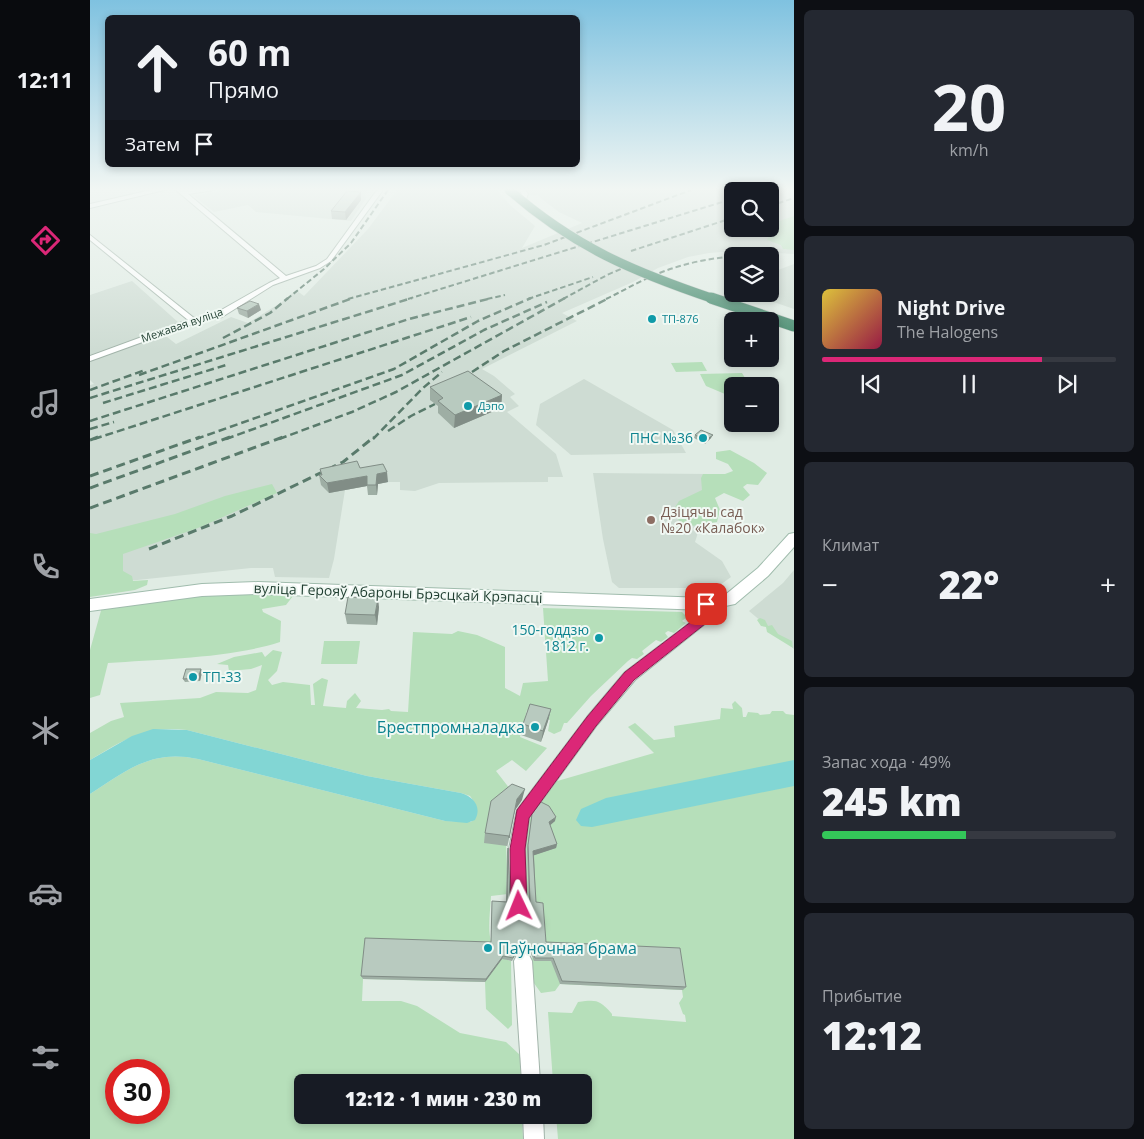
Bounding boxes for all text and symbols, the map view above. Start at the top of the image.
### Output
text: 60 m [208,29,291,76]
icon: ahead [125,35,190,100]
text: 20 [932,62,1006,150]
text: 12:11 [17,64,73,94]
text: Прямо [208,74,279,104]
icon: arrive [190,130,218,158]
text: Затем [125,131,180,157]
text: km/h [950,139,988,161]
map controls [724,182,779,432]
button: search [724,182,779,237]
icon: directions [28,223,63,258]
button: layers [724,247,779,302]
text: Night Drive [897,295,1005,321]
street label: Межавая вуліца [139,304,225,346]
place label: ТП-876 [662,311,698,326]
button: + [724,312,779,367]
marker: ТП-876 [646,313,658,325]
text: The Halogens [897,321,998,343]
icon: previous [857,370,885,398]
icon: pause [955,370,983,398]
icon: next [1053,370,1081,398]
button: − [724,377,779,432]
icon: music [28,386,63,421]
place label: Дэпо [478,398,505,413]
marker: Дэпо [462,400,474,412]
place label: ПНС №36 [630,428,693,447]
marker: ПНС №36 [697,432,709,444]
place label: Дзіцячы сад №20 «Калабок» [661,502,765,537]
marker: Дзіцячы сад №20 «Калабок» [645,514,657,526]
text: Климат [822,534,879,556]
icon: phone [28,549,63,584]
text: 22° [939,558,999,610]
text: − [822,565,838,603]
text: + [1100,565,1116,603]
street label: вуліца Герояў Абароны Брэсцкай Крэпасці [253,578,543,607]
pin [685,583,727,625]
icon: arrive [692,590,720,618]
place label: 150-годдзю 1812 г. [512,620,589,655]
marker: 150-годдзю 1812 г. [593,632,605,644]
place label: ТП-33 [203,667,241,686]
marker: ТП-33 [187,671,199,683]
icon: climate [28,713,63,748]
place label: Брестпромналадка [377,716,525,738]
marker: Брестпромналадка [529,721,541,733]
text: Запас хода · 49% [822,751,951,773]
text: 245 km [822,775,962,827]
icon: car [28,876,63,911]
position arrow [492,879,544,931]
place label: Паўночная брама [498,937,637,959]
marker: Паўночная брама [482,942,494,954]
text: Прибытие [822,985,902,1007]
text: 12:12 [822,1009,922,1061]
icon: filters [28,1040,63,1075]
speed limit sign: 30 [105,1059,170,1124]
text: 12:12 · 1 мин · 230 m [345,1086,541,1112]

